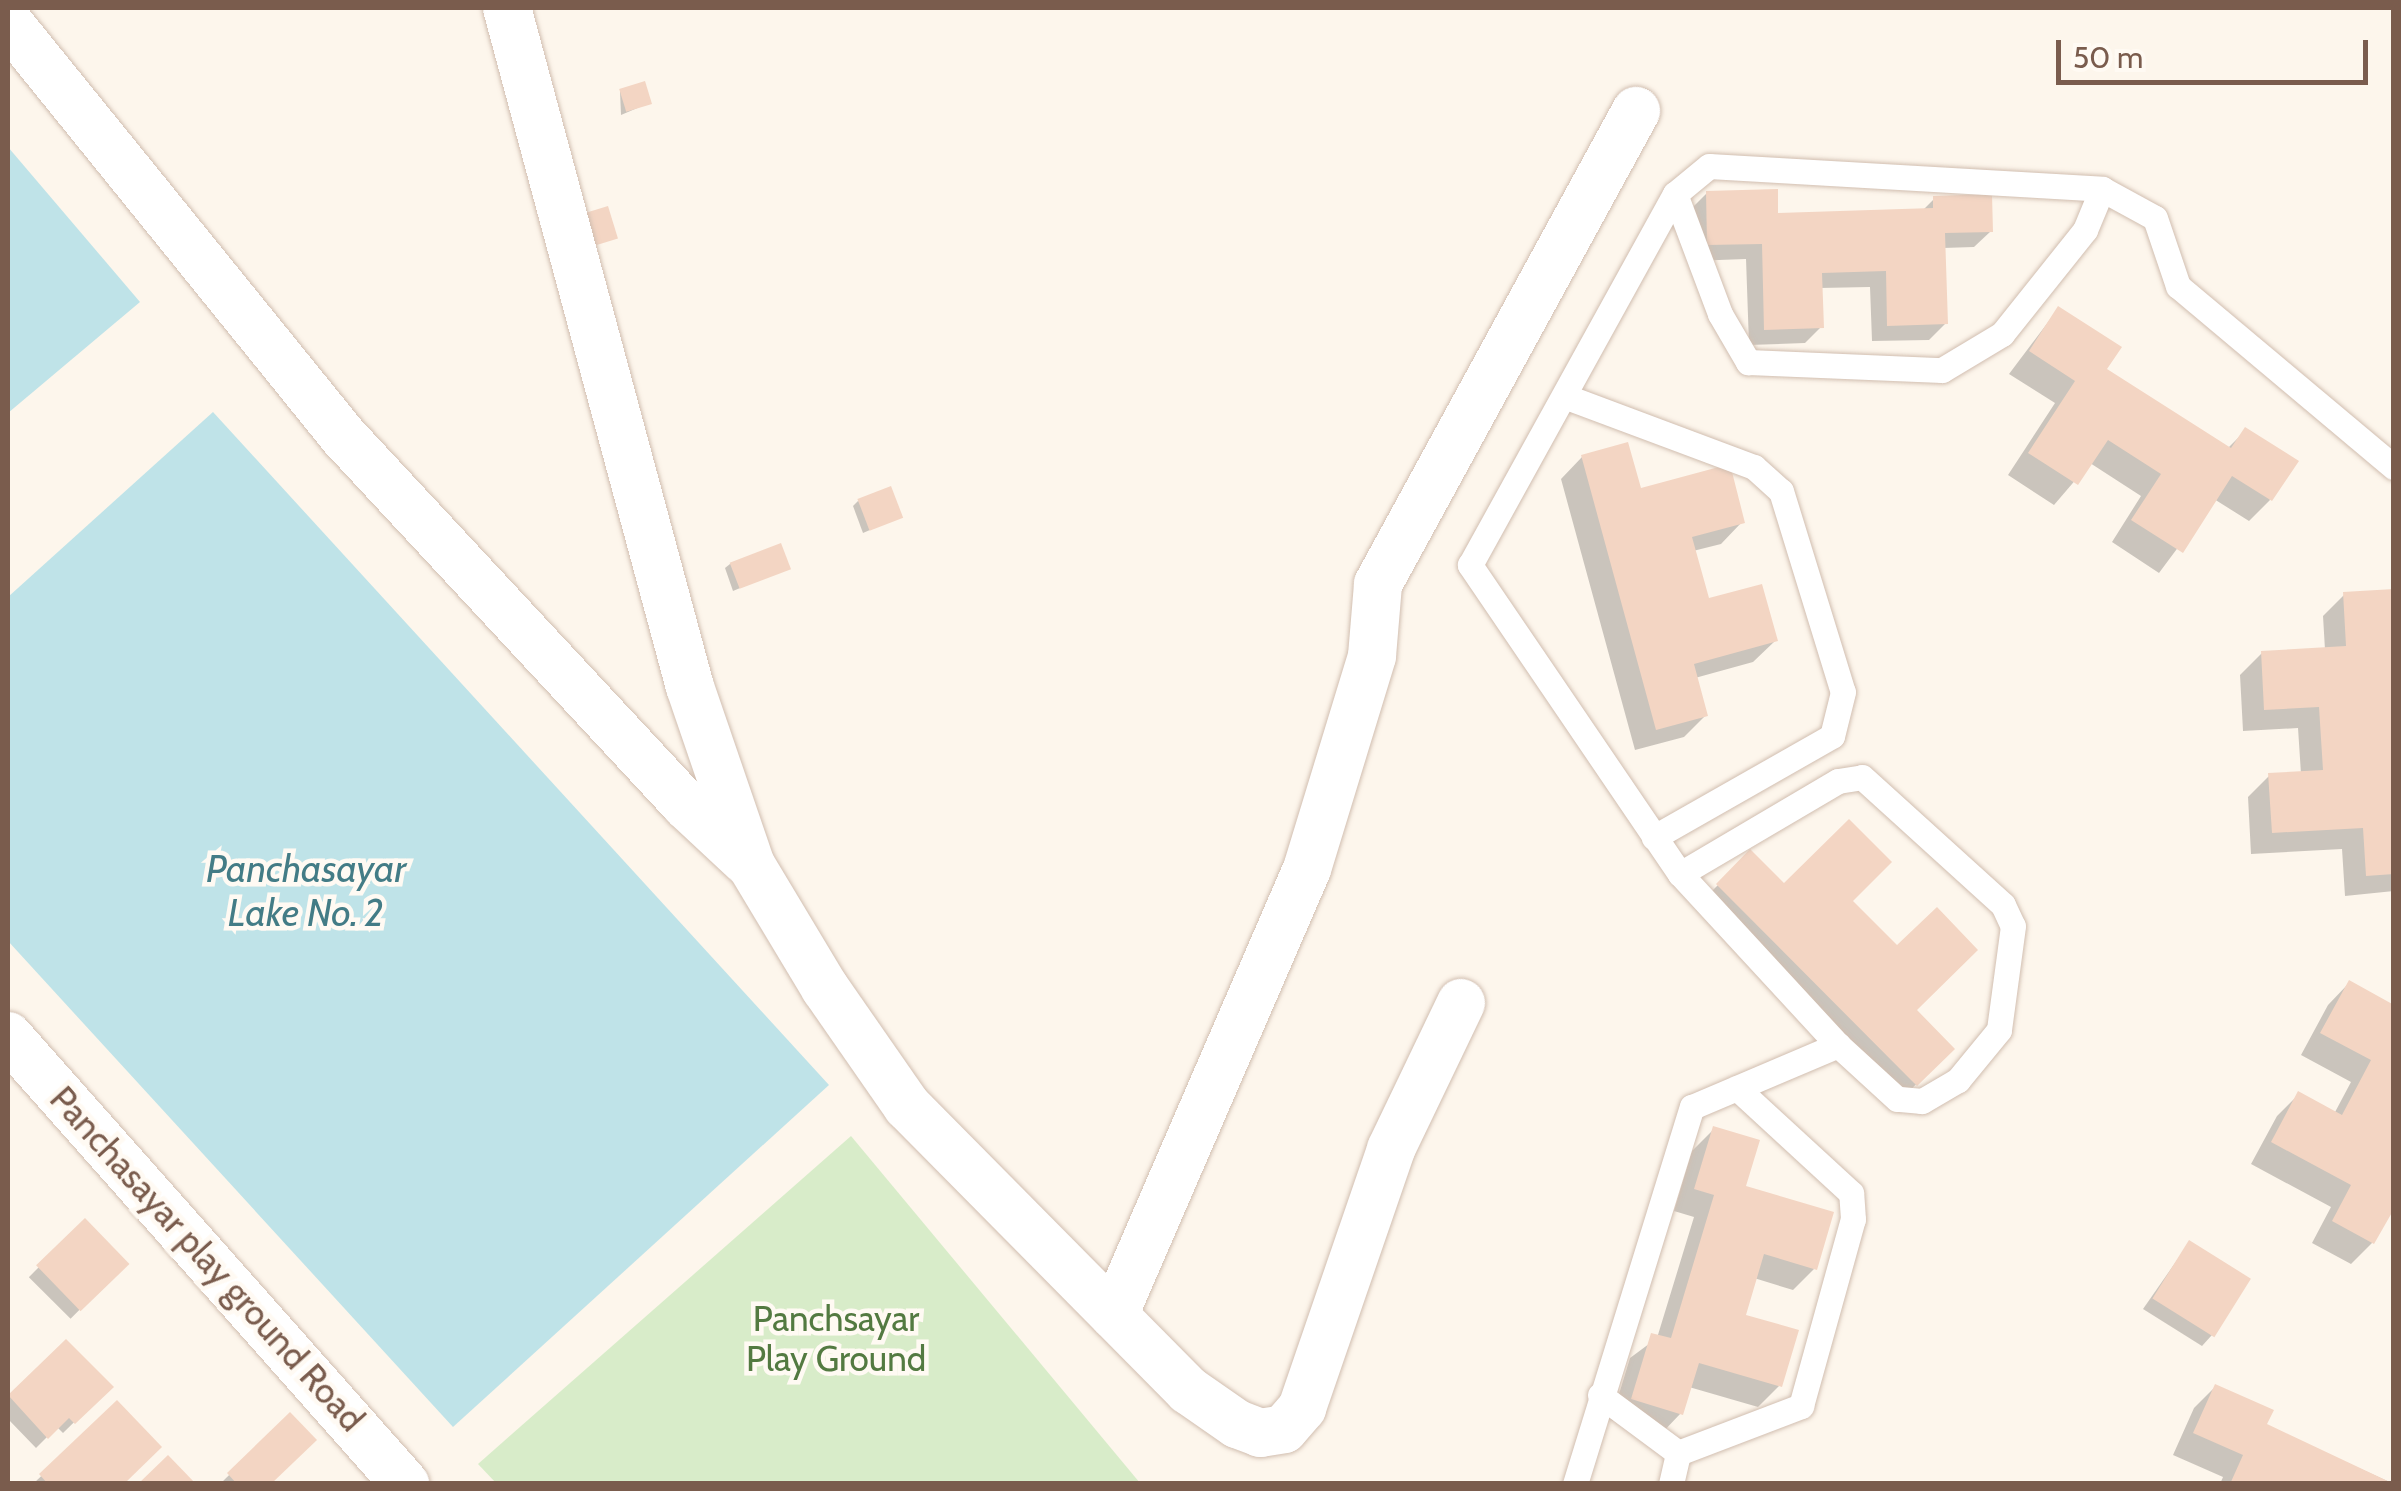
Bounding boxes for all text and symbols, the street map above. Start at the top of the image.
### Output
scale bar [2061,20,2374,82]
text: 50 m [2073,39,2143,76]
water label: Panchasayar Lake No. 2 [206,846,406,936]
street label: Panchasayar play ground Road [41,1078,373,1440]
park label: Panchsayar Play Ground [746,1298,926,1380]

